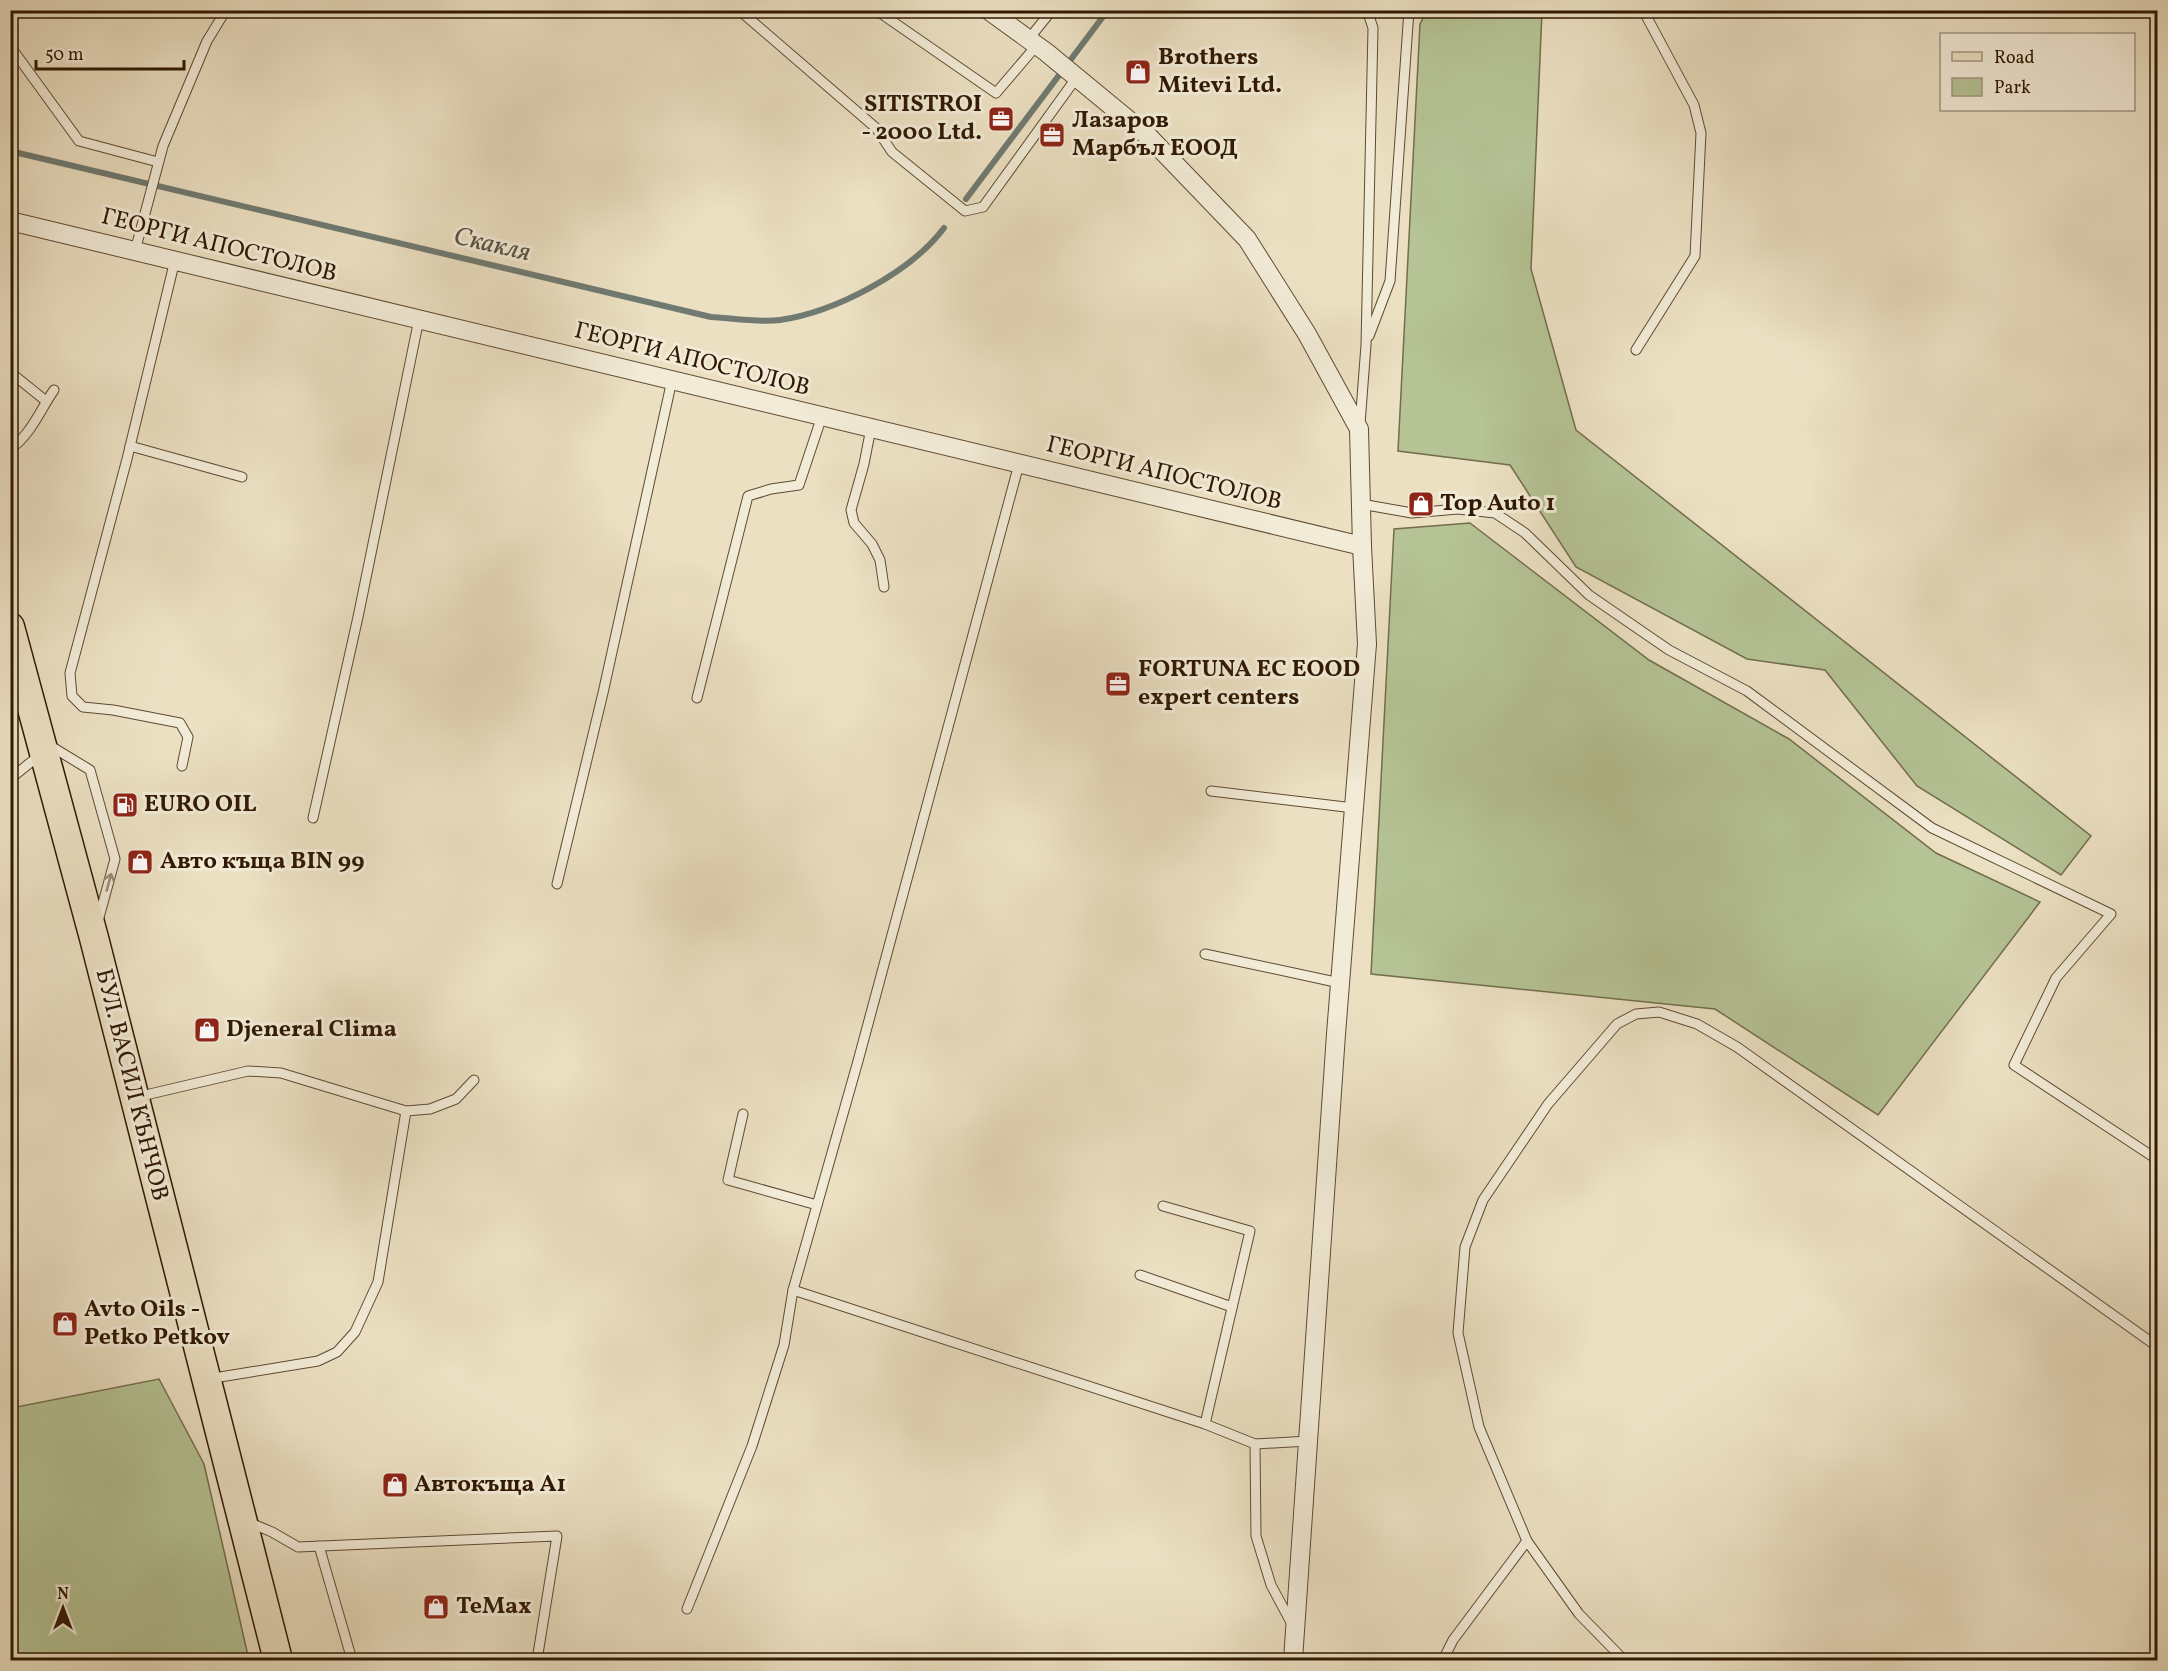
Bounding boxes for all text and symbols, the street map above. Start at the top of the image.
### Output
scale bar [36,33,184,71]
legend [1940,33,2135,111]
place label: Brothers Mitevi Ltd. [1158,41,1282,103]
text: 50 m [45,43,84,68]
text: Road [1994,46,2035,71]
shop icon: Brothers Mitevi Ltd. [1123,57,1153,87]
text: Park [1994,76,2031,101]
place label: SITISTROI - 2000 Ltd. [861,88,982,150]
office icon: SITISTROI - 2000 Ltd. [986,104,1016,134]
place label: Лазаров Марбъл ЕООД [1072,104,1238,166]
office icon: Лазаров Марбъл ЕООД [1037,120,1067,150]
street label: ГЕОРГИ АПОСТОЛОВ [98,200,340,292]
water label: Скакля [450,219,534,271]
street label: ГЕОРГИ АПОСТОЛОВ [571,314,813,406]
street label: ГЕОРГИ АПОСТОЛОВ [1043,428,1285,520]
place label: Top Auto 1 [1440,487,1555,521]
shop icon: Top Auto 1 [1406,489,1436,519]
place label: FORTUNA EC EOOD expert centers [1138,653,1360,715]
office icon: FORTUNA EC EOOD expert centers [1103,669,1133,699]
place label: EURO OIL [144,788,257,822]
fuel station icon: EURO OIL [110,790,140,820]
place label: Авто къща BIN 99 [160,845,364,879]
shop icon: Авто къща BIN 99 [125,847,155,877]
one-way arrow [104,873,115,892]
street label: БУЛ. ВАСИЛ КЪНЧОВ [86,965,176,1205]
place label: Djeneral Clima [226,1013,397,1047]
shop icon: Djeneral Clima [192,1015,222,1045]
place label: Avto Oils - Petko Petkov [84,1293,231,1355]
shop icon: Avto Oils - Petko Petkov [50,1309,80,1339]
place label: Автокъща А1 [414,1468,566,1502]
shop icon: Автокъща А1 [380,1470,410,1500]
north arrow [33,1578,93,1638]
text: N [57,1584,69,1606]
place label: TeMax [456,1590,532,1624]
shop icon: TeMax [421,1592,451,1622]

